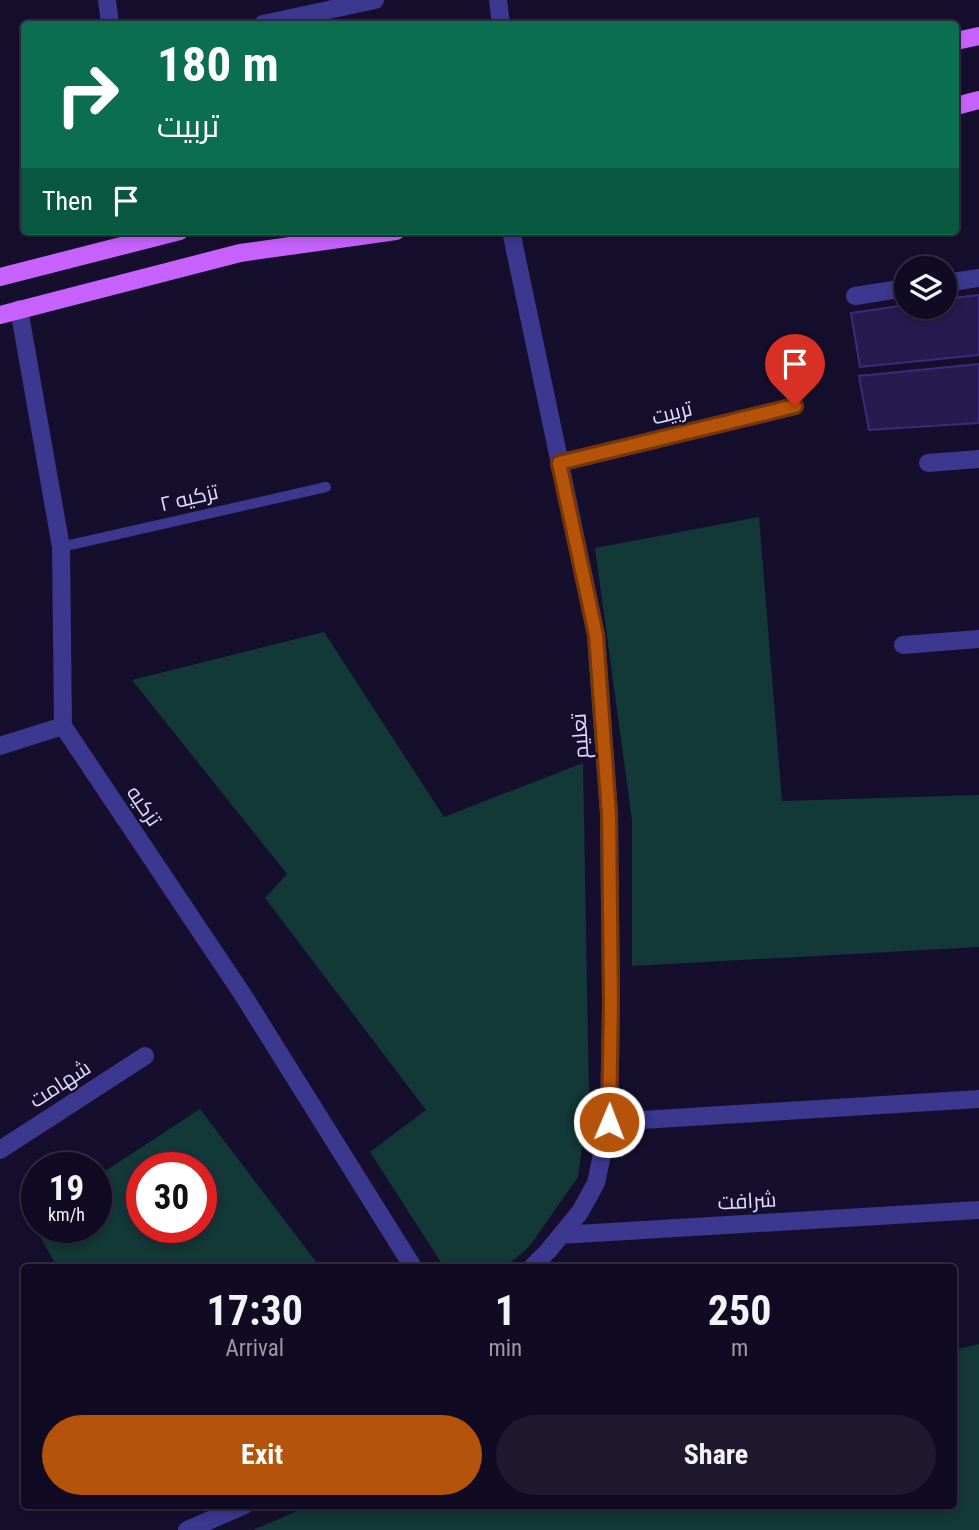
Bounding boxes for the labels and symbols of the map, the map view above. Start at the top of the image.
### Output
pin [765,334,825,406]
street label: تربیت [649,396,695,430]
street label: تزکیه ۲ [157,480,221,516]
street label: تعلیم [566,712,596,760]
street label: تزکیه [122,781,166,831]
street label: شهامت [25,1055,96,1113]
position arrow [572,1085,646,1159]
speed limit sign: 30 [126,1152,217,1243]
street label: شرافت [717,1187,777,1215]

